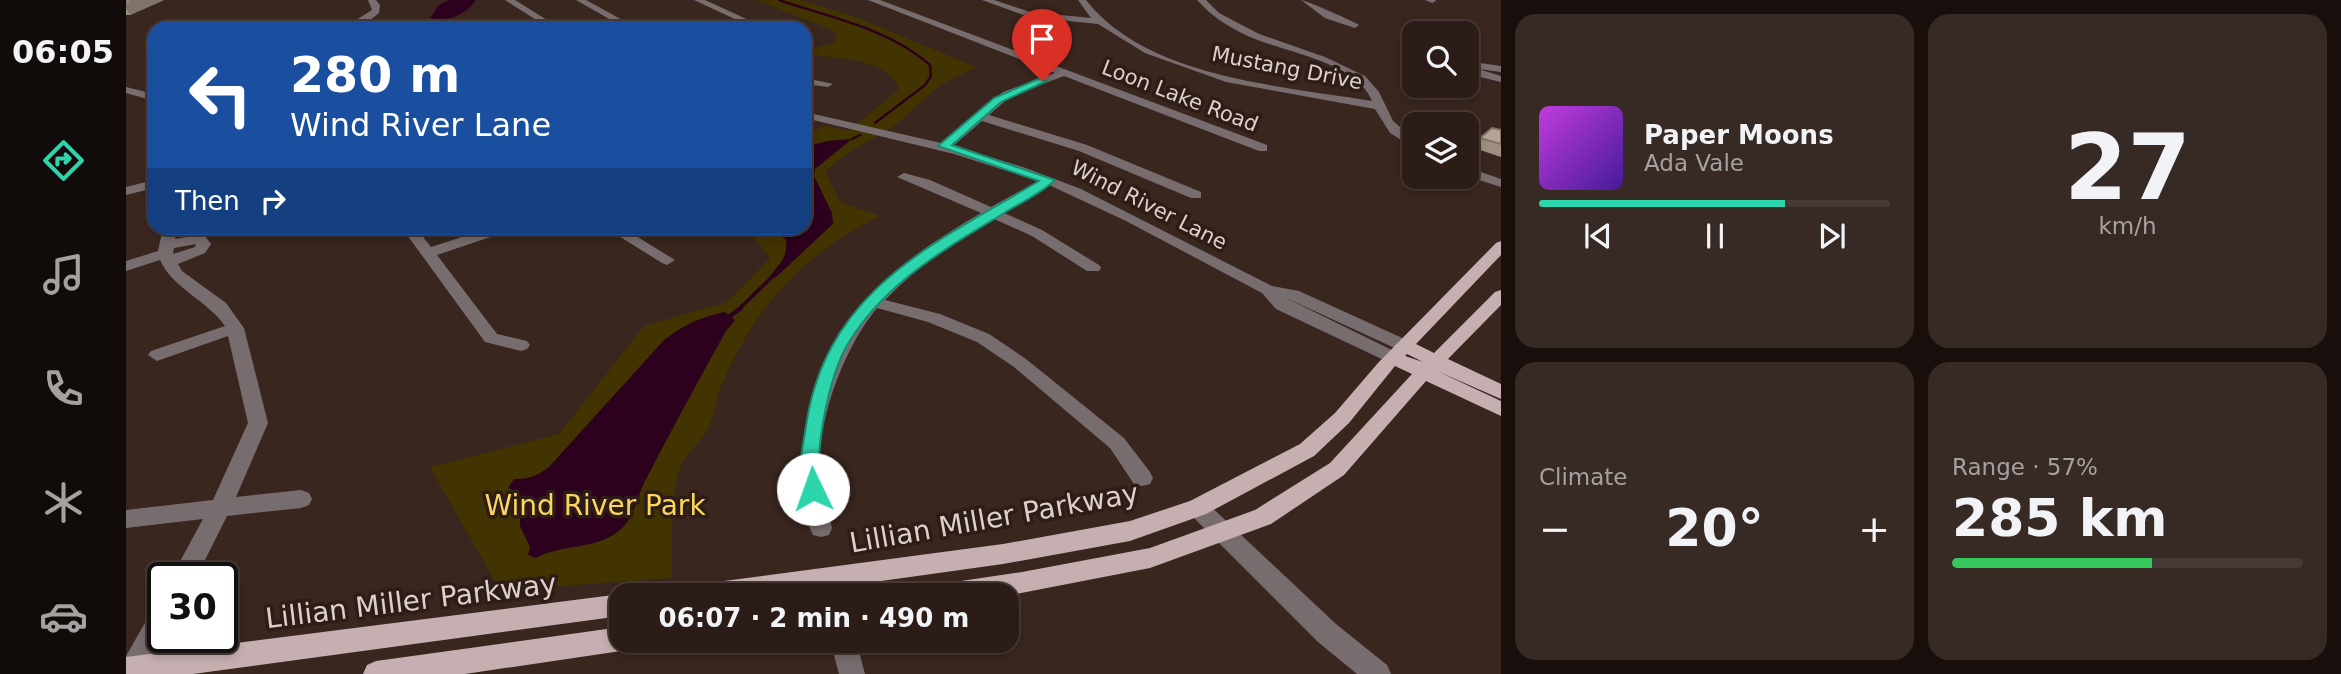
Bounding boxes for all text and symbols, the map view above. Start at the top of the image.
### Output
pin [1012,9,1072,81]
icon: arrive [1023,20,1061,58]
map controls [1402,21,1479,189]
button: search [1402,21,1479,98]
text: 06:05 [12,33,114,71]
street label: Mustang Drive [1210,42,1364,94]
text: 280 m [290,47,460,104]
icon: left [175,49,266,140]
street label: Loon Lake Road [1099,55,1261,137]
text: Wind River Lane [290,106,551,144]
button: layers [1402,112,1479,189]
text: 27 [2064,115,2191,220]
text: Paper Moons [1644,120,1834,150]
icon: directions [39,136,88,185]
text: Ada Vale [1644,150,1744,176]
street label: Wind River Lane [1067,155,1231,255]
icon: right [254,182,292,220]
text: Then [175,186,240,216]
text: km/h [2098,213,2157,239]
icon: previous [1579,217,1617,255]
icon: pause [1696,217,1734,255]
icon: next [1813,217,1851,255]
icon: music [39,250,88,299]
icon: phone [39,364,88,413]
position arrow [776,452,850,526]
text: Range · 57% [1952,454,2098,480]
text: Climate [1539,464,1628,490]
street label: Lillian Miller Parkway [847,476,1141,560]
icon: climate [39,478,88,527]
text: 285 km [1952,488,2167,548]
park label: Wind River Park [484,489,706,522]
text: 20° [1665,498,1764,558]
text: − [1539,507,1571,551]
text: + [1858,507,1890,551]
speed limit sign: 30 [147,562,238,653]
street label: Lillian Miller Parkway [264,567,558,635]
icon: car [39,592,88,641]
text: 06:07 · 2 min · 490 m [659,603,969,633]

